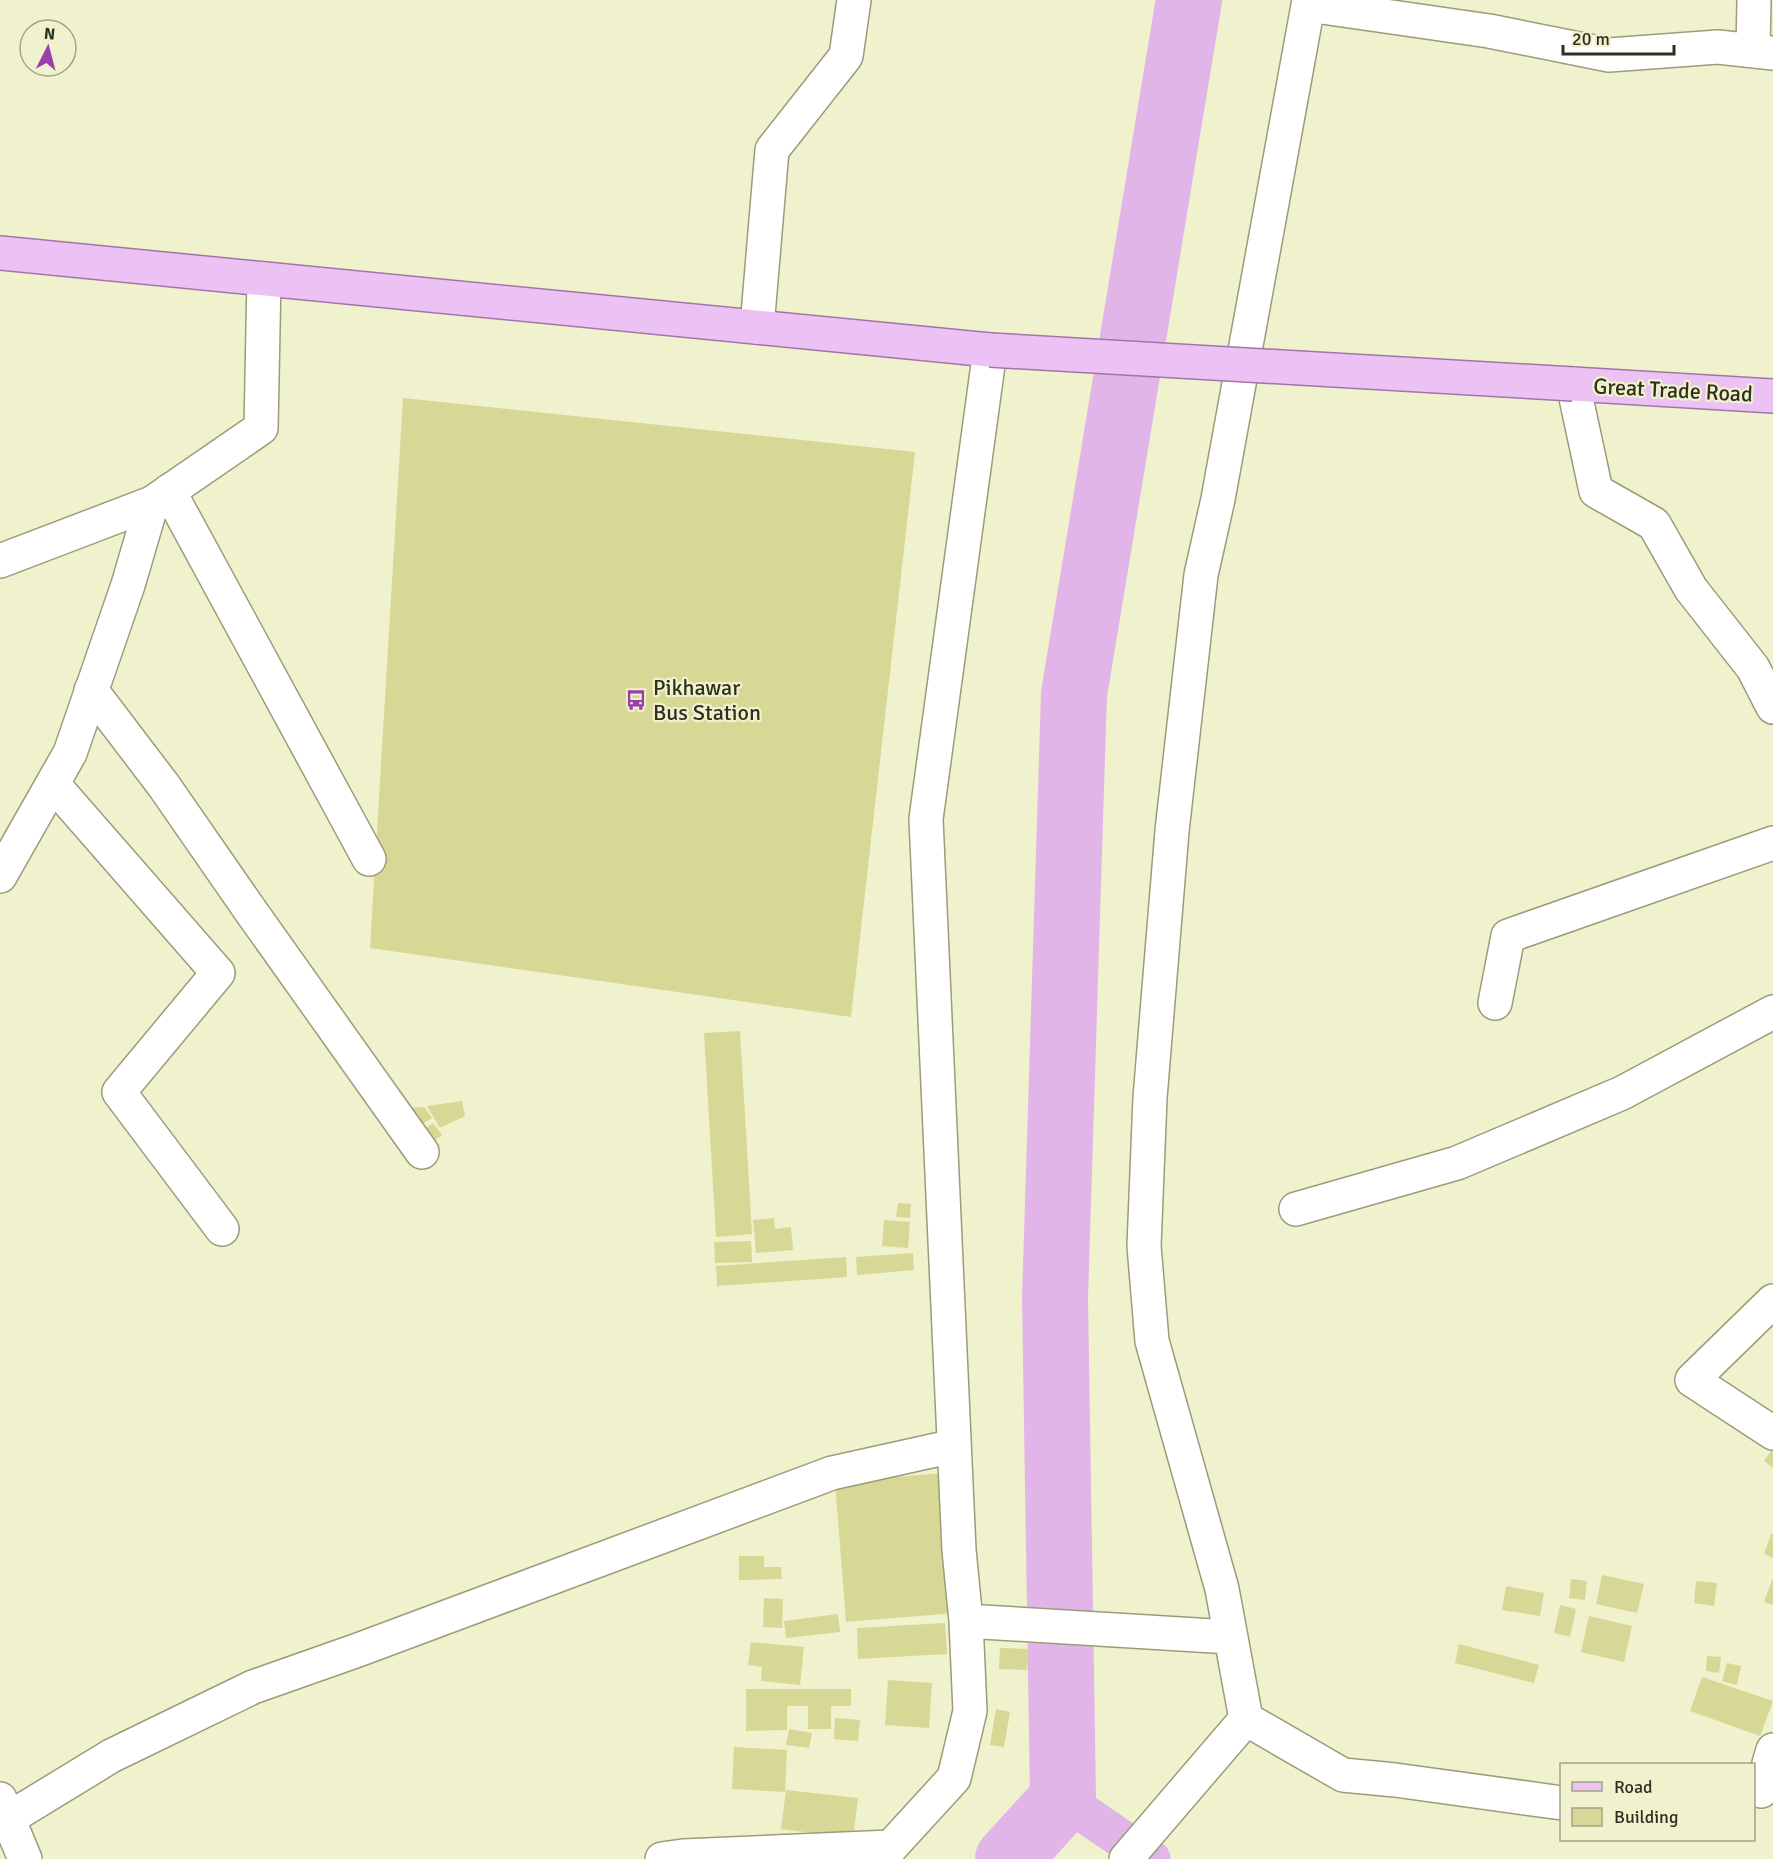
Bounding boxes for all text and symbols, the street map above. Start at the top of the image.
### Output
north arrow [18,18,78,78]
scale bar [1563,18,1674,56]
text: N [43,24,56,45]
text: 20 m [1572,28,1610,50]
street label: Great Trade Road [1593,372,1753,408]
place label: Pikhawar Bus Station [653,674,761,726]
bus stop icon: Pikhawar Bus Station [624,688,648,712]
legend [1560,1763,1755,1841]
text: Road [1614,1776,1653,1798]
text: Building [1614,1806,1678,1828]

